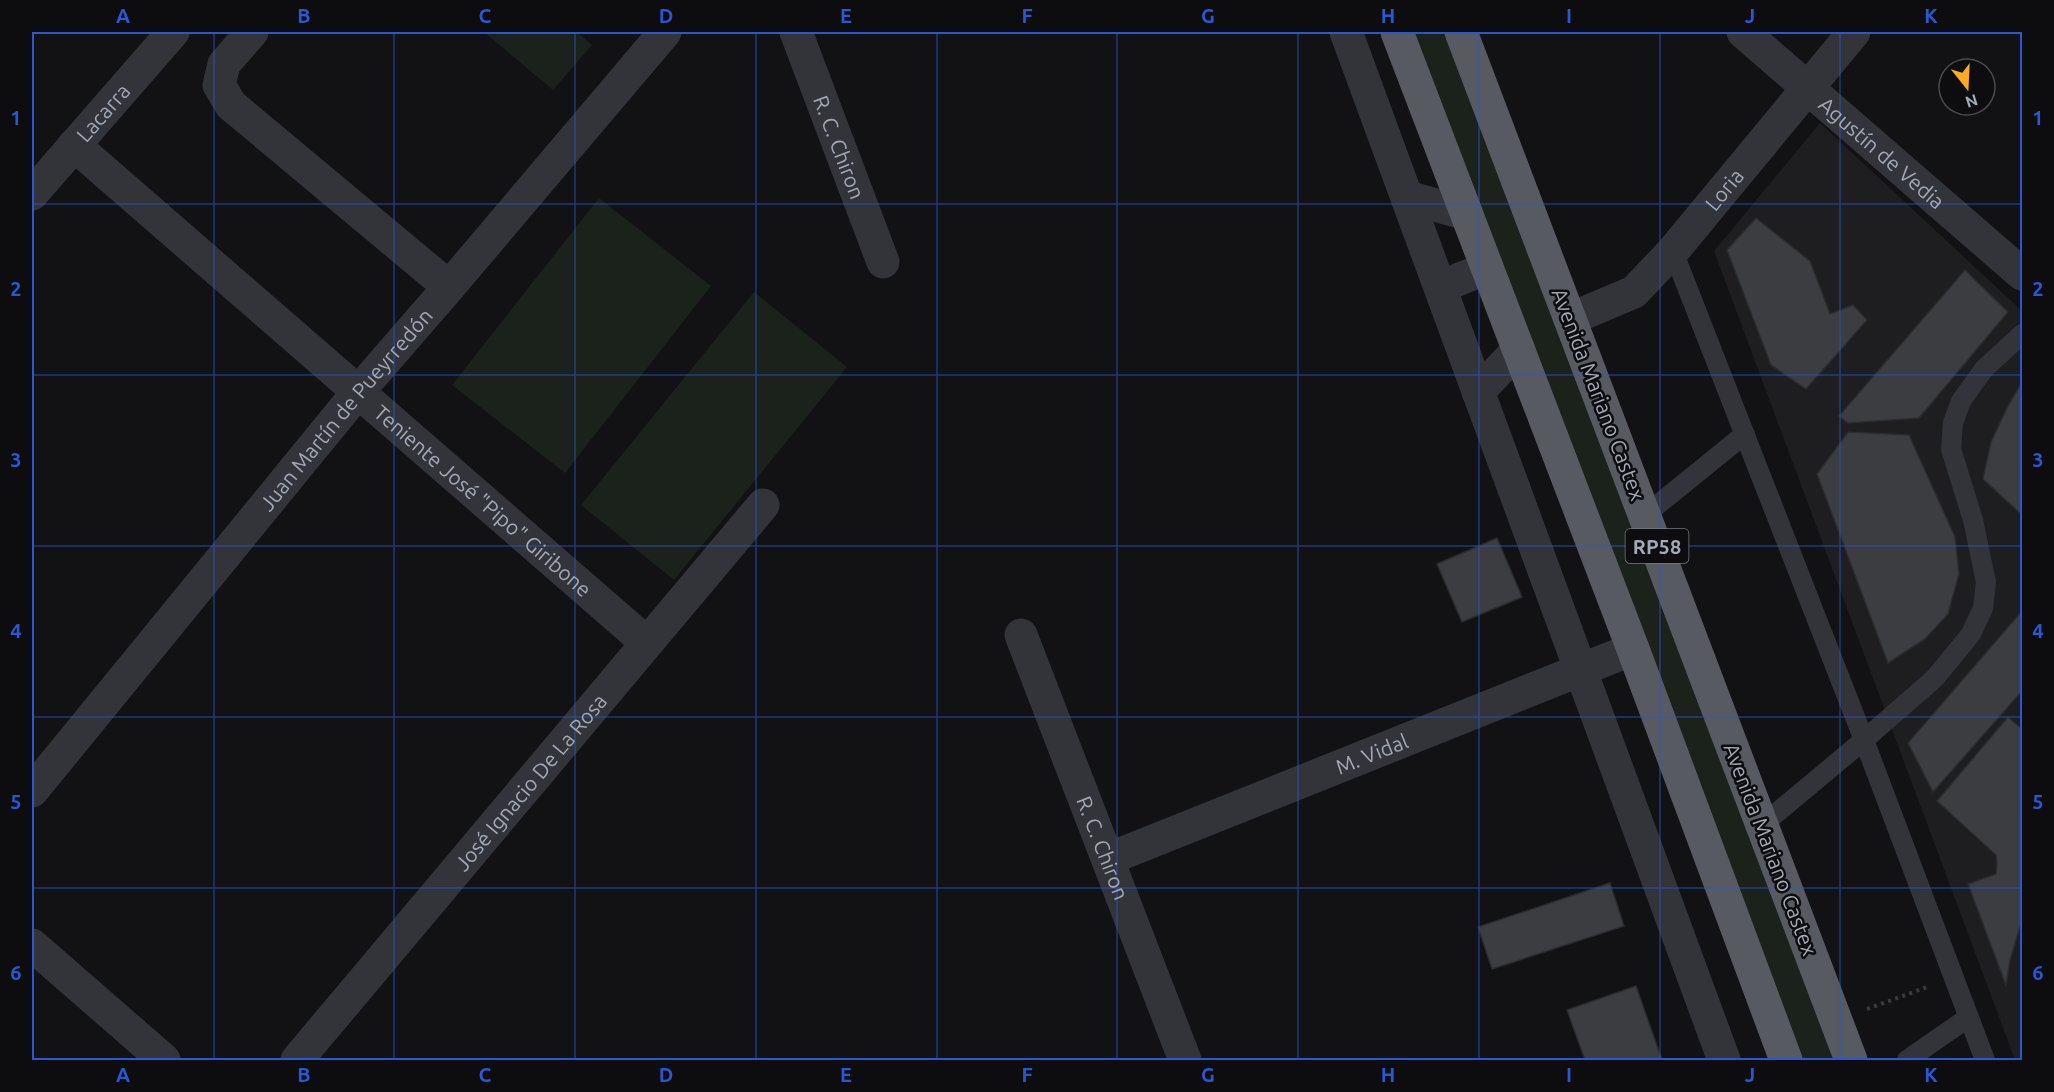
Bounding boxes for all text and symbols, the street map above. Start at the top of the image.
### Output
text: A [116,4,130,27]
text: B [297,4,311,27]
text: C [479,4,492,27]
text: D [659,4,673,27]
text: E [840,4,852,27]
text: F [1021,4,1033,27]
text: G [1201,4,1215,27]
text: H [1381,4,1395,27]
text: I [1566,4,1572,27]
text: J [1745,4,1755,27]
text: K [1924,4,1938,27]
north arrow [1937,57,1997,117]
street label: Lacarra [71,79,135,146]
text: N [1963,91,1980,112]
street label: R. C. Chiron [809,92,870,202]
street label: Agustín de Vedia [1814,92,1950,213]
text: 1 [10,106,22,129]
text: 1 [2032,106,2044,129]
street label: Loria [1700,164,1748,215]
text: 2 [10,277,22,300]
text: 2 [2032,277,2044,300]
street label: Avenida Mariano Castex [1547,285,1651,504]
street label: Juan Martín de Pueyrredón [254,303,437,515]
street label: Teniente José "Pipo" Giribone [370,400,596,601]
text: 3 [10,448,22,471]
text: 3 [2032,448,2044,471]
road number: RP58 [1626,529,1688,563]
text: 4 [10,619,22,642]
text: 4 [2032,619,2044,642]
street label: José Ignacio De La Rosa [449,689,611,875]
street label: M. Vidal [1332,728,1411,779]
street label: Avenida Mariano Castex [1719,740,1823,959]
text: 5 [10,790,22,813]
text: 5 [2032,790,2044,813]
street label: R. C. Chiron [1072,793,1134,903]
text: 6 [10,961,22,984]
text: 6 [2032,961,2044,984]
text: A [116,1063,130,1086]
text: B [297,1063,311,1086]
text: C [479,1063,492,1086]
text: D [659,1063,673,1086]
text: E [840,1063,852,1086]
text: F [1021,1063,1033,1086]
text: G [1201,1063,1215,1086]
text: H [1381,1063,1395,1086]
text: I [1566,1063,1572,1086]
text: J [1745,1063,1755,1086]
text: K [1924,1063,1938,1086]

